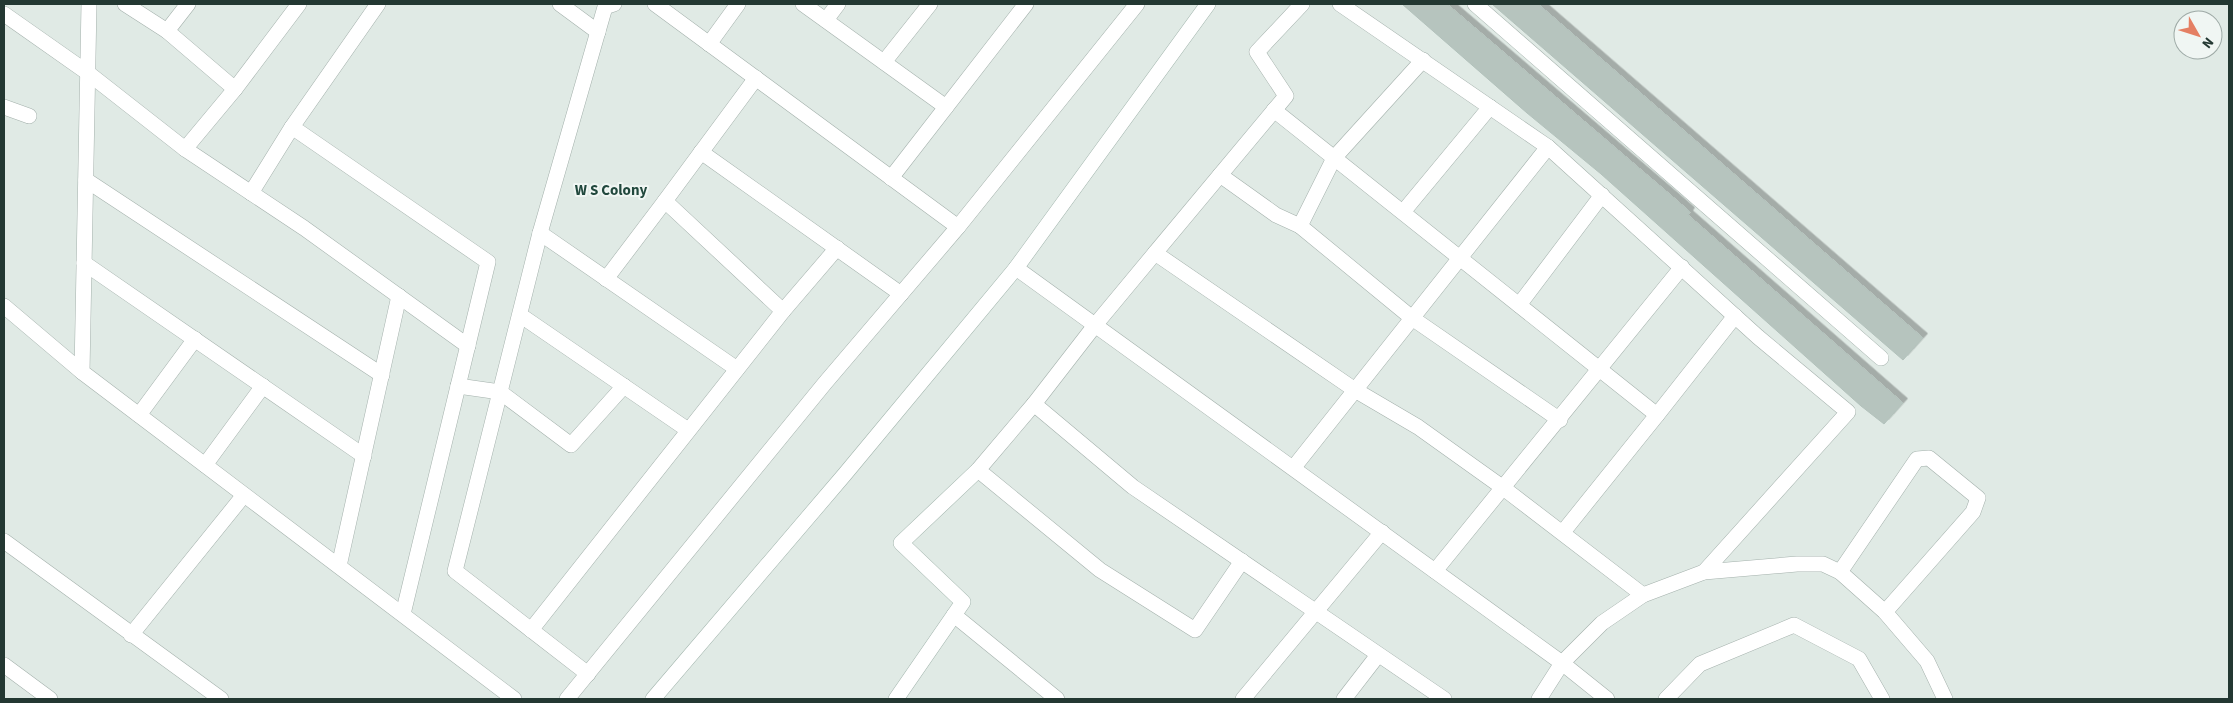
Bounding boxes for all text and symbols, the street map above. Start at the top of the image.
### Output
north arrow [2173,10,2223,60]
text: N [2197,33,2218,52]
district label: W S Colony [575,180,647,201]

